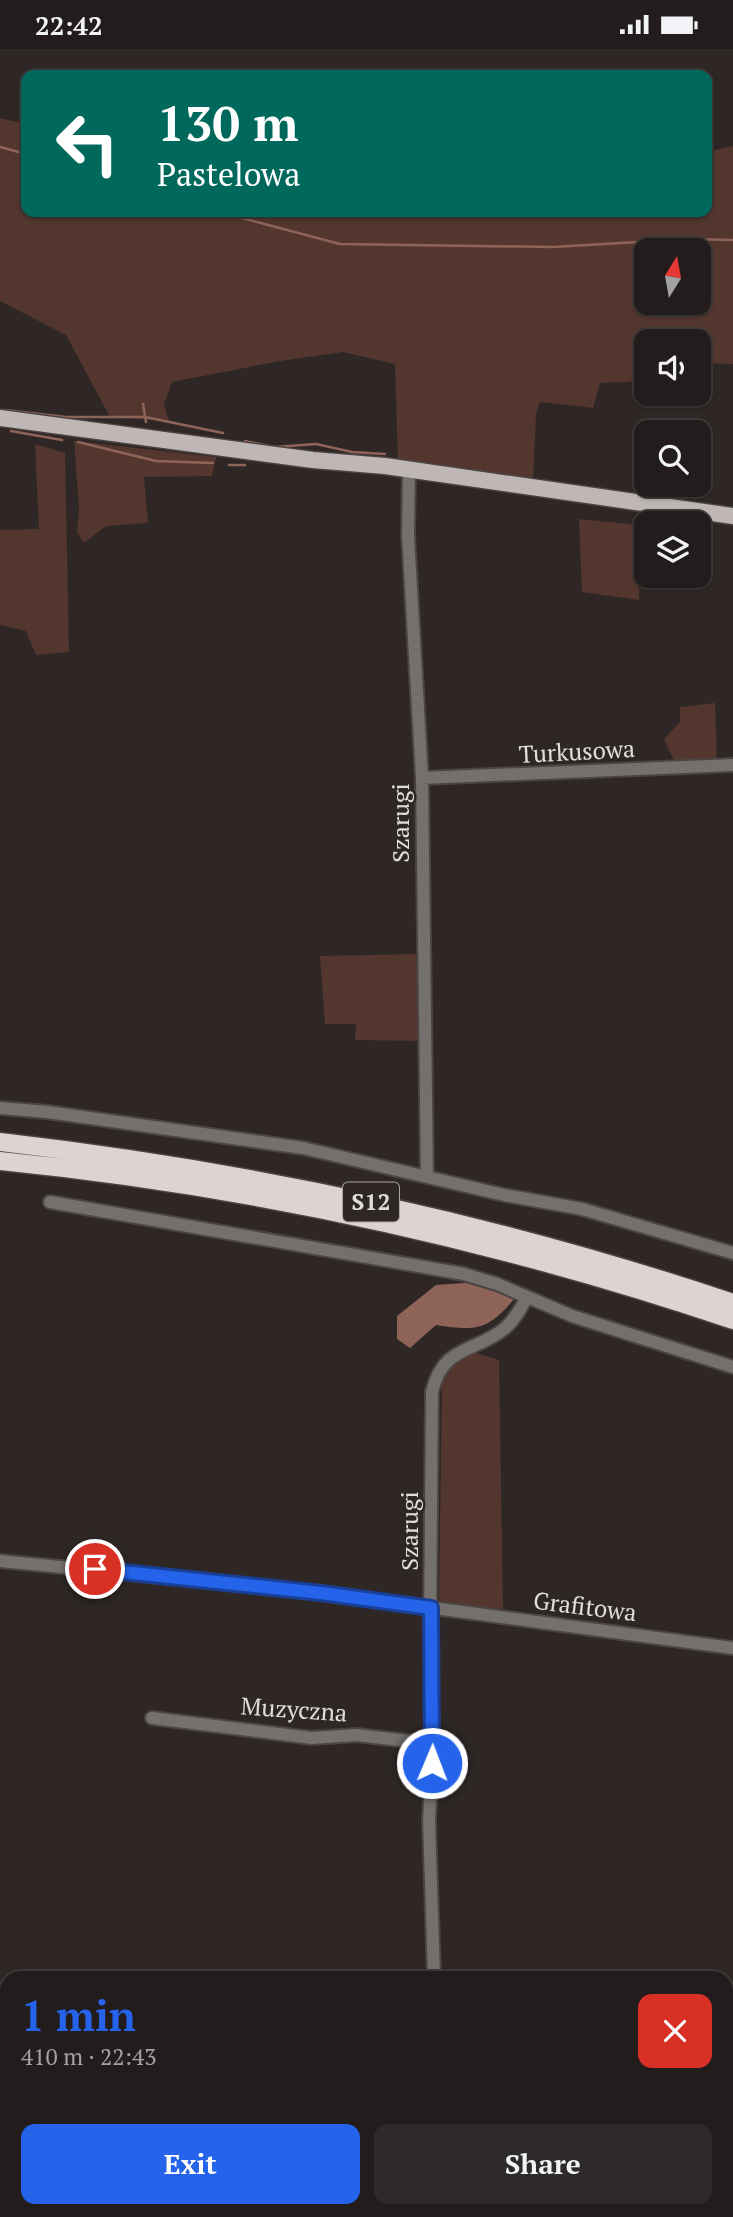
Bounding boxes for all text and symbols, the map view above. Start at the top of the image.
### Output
text: 22:42 [35,8,103,42]
text: 130 m [157,90,299,155]
icon: left [42,98,133,189]
text: Pastelowa [157,153,300,195]
north arrow [634,238,710,315]
map controls [634,238,711,588]
button: sound [634,329,711,406]
button: search [634,420,711,497]
button: layers [634,511,711,588]
street label: Turkusowa [518,732,636,770]
street label: Szarugi [384,783,416,863]
road number: S12 [343,1183,399,1221]
street label: Szarugi [393,1491,425,1571]
pin [65,1539,125,1599]
icon: arrive [76,1550,114,1588]
street label: Grafitowa [532,1584,639,1628]
street label: Muzyczna [240,1689,348,1729]
position arrow [395,1726,469,1800]
text: 1 min [21,1987,136,2043]
button: close [638,1994,712,2068]
text: 410 m · 22:43 [21,2041,156,2072]
button: Exit [21,2124,360,2204]
button: Share [374,2124,712,2204]

